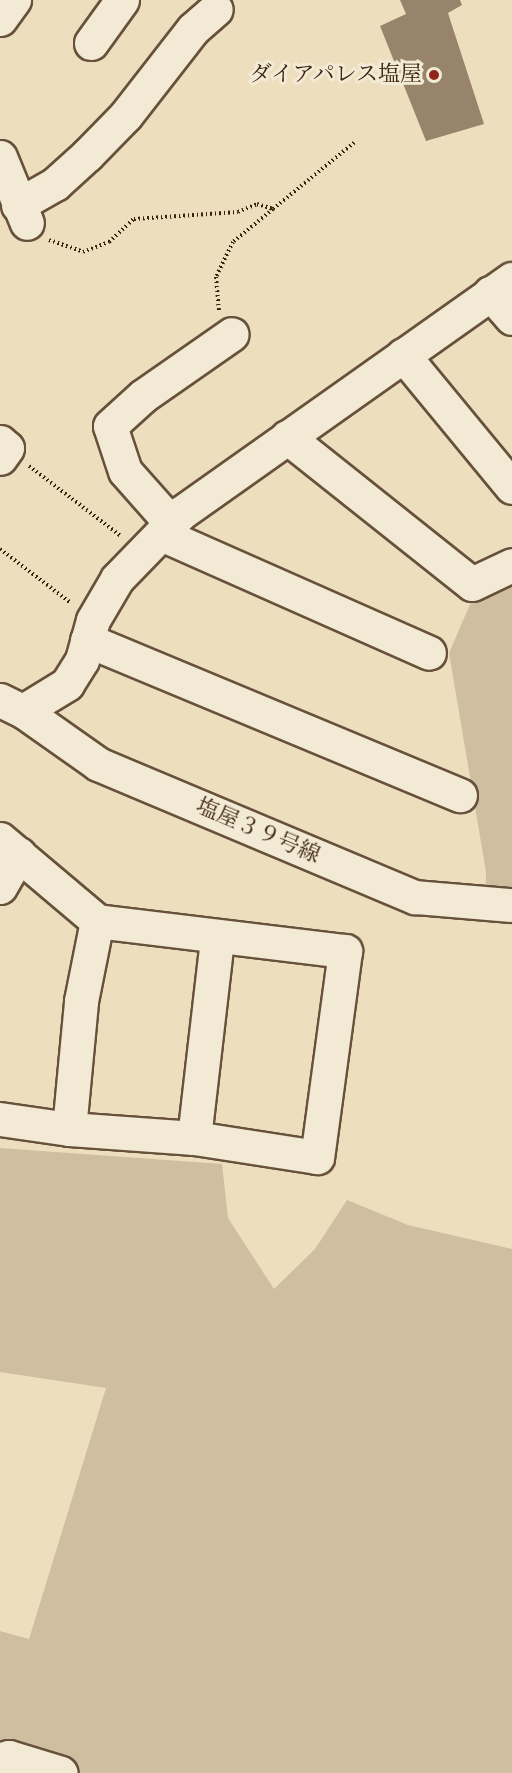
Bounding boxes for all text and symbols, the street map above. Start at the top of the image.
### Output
place label: ダイアパレス塩屋 [246,62,422,88]
marker: ダイアパレス塩屋 [427,68,441,82]
street label: 塩屋３９号線 [192,793,324,869]

